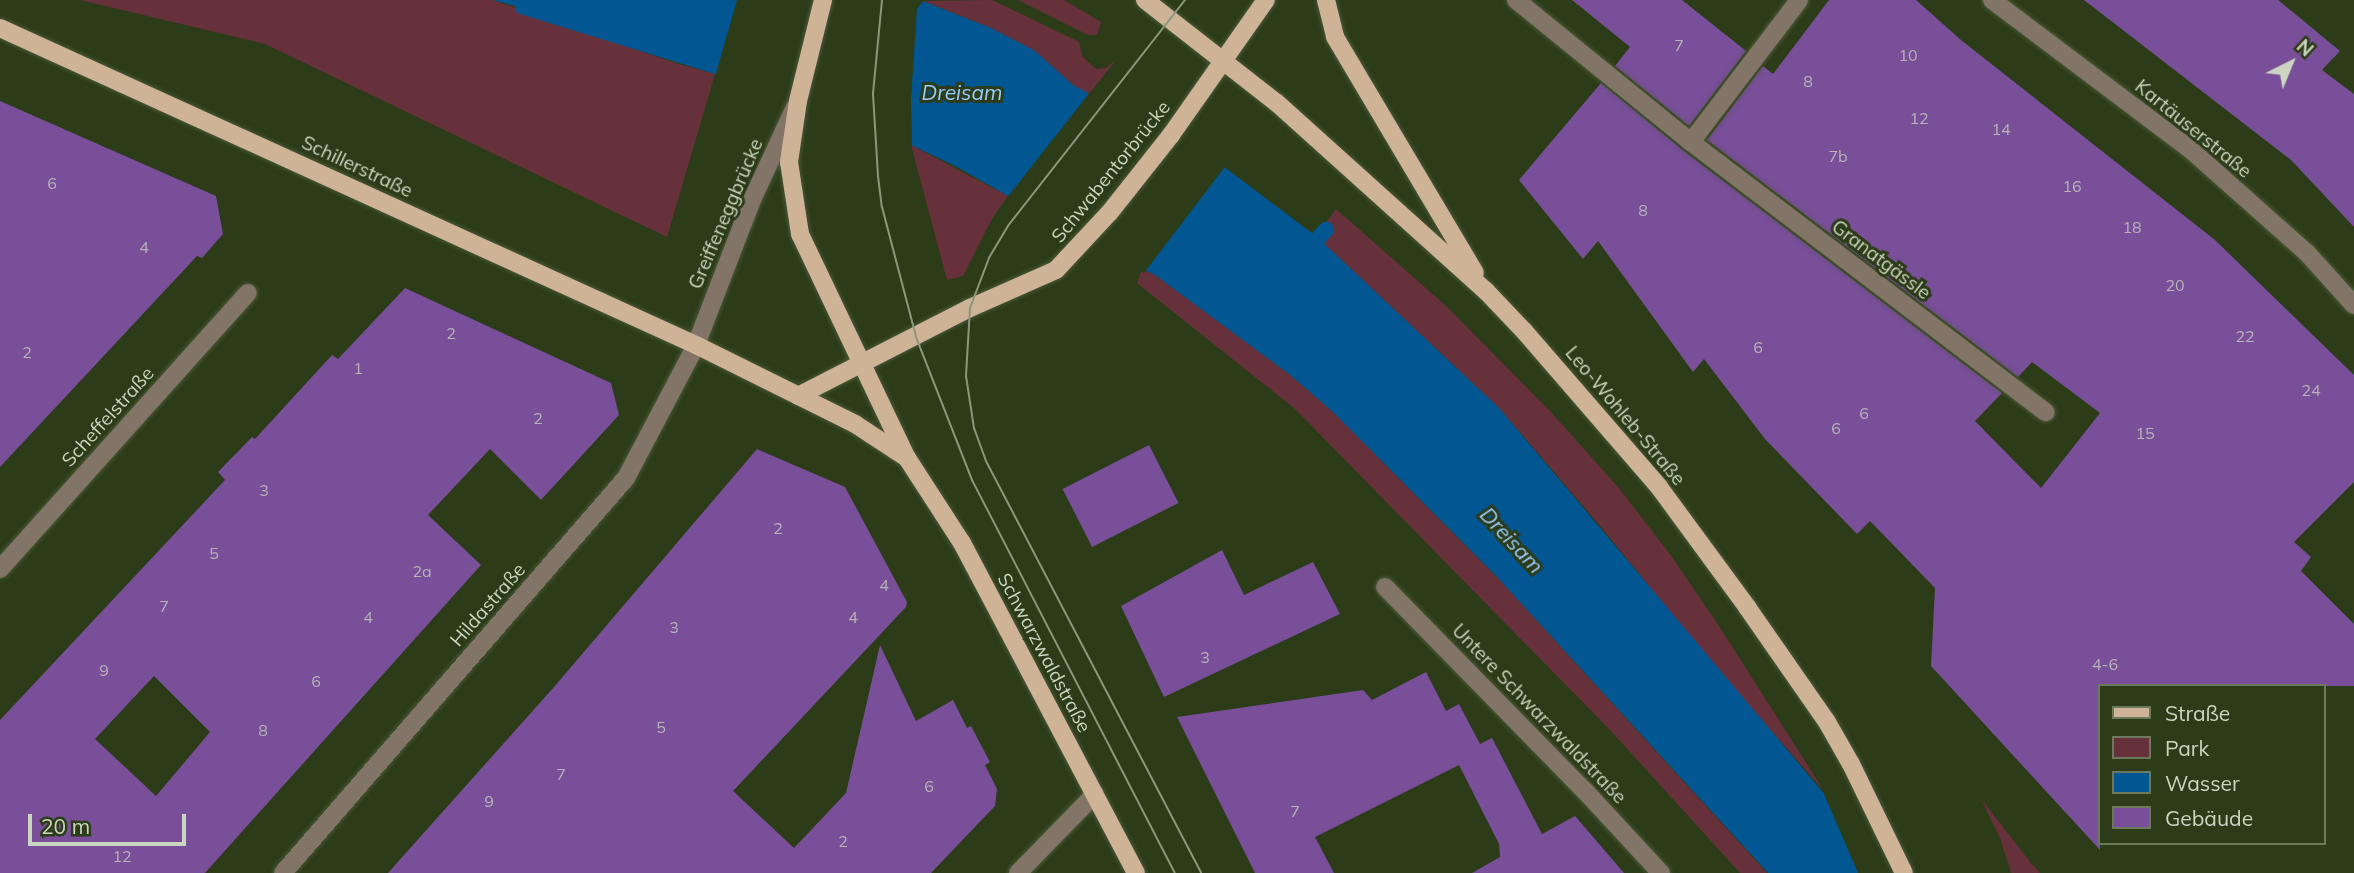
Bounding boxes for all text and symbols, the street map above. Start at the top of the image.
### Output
north arrow [2256,28,2326,98]
text: N [2292,34,2319,61]
house number: 7 [1674,35,1684,55]
house number: 10 [1898,45,1918,65]
house number: 8 [1803,71,1813,91]
street label: Kartäuserstraße [2130,75,2256,183]
water label: Dreisam [921,79,1003,105]
street label: Schwabentorbrücke [1047,97,1175,247]
house number: 12 [1909,108,1929,128]
house number: 14 [1991,119,2011,139]
street label: Schillerstraße [298,131,416,203]
street label: Greiffeneggbrücke [684,135,768,293]
house number: 7b [1828,146,1848,166]
house number: 6 [47,173,57,193]
house number: 16 [2062,176,2082,196]
house number: 8 [1638,200,1648,220]
street label: Granatgässle [1827,215,1935,305]
house number: 18 [2122,217,2142,237]
house number: 4 [139,237,149,257]
house number: 20 [2165,275,2185,295]
house number: 2 [446,323,456,343]
house number: 22 [2235,326,2255,346]
house number: 6 [1753,337,1763,357]
house number: 2 [22,342,32,362]
street label: Leo-Wohleb-Straße [1560,342,1690,490]
house number: 1 [353,358,363,378]
street label: Scheffelstraße [57,362,159,472]
house number: 24 [2301,380,2321,400]
house number: 6 [1859,403,1869,423]
house number: 2 [533,408,543,428]
house number: 6 [1831,418,1841,438]
house number: 15 [2135,423,2155,443]
house number: 3 [259,480,269,500]
water label: Dreisam [1475,502,1549,578]
house number: 2 [773,518,783,538]
house number: 5 [209,543,219,563]
street label: Hildastraße [446,559,530,651]
house number: 2a [412,561,432,581]
street label: Schwarzwaldstraße [992,570,1096,736]
house number: 4 [879,575,889,595]
house number: 7 [159,596,169,616]
house number: 4 [363,607,373,627]
house number: 4 [848,607,858,627]
house number: 3 [669,617,679,637]
street label: Untere Schwarzwaldstraße [1447,619,1631,809]
house number: 3 [1200,647,1210,667]
house number: 4-6 [2092,654,2118,674]
house number: 9 [99,660,109,680]
house number: 6 [311,671,321,691]
legend [2098,684,2326,845]
text: Straße [2165,700,2230,726]
house number: 5 [656,717,666,737]
house number: 8 [258,720,268,740]
text: Park [2165,735,2209,761]
house number: 7 [556,764,566,784]
text: Wasser [2165,770,2240,796]
house number: 6 [924,776,934,796]
house number: 9 [484,791,494,811]
scale bar [32,800,189,844]
house number: 7 [1290,801,1300,821]
text: Gebäude [2165,805,2253,831]
text: 20 m [41,813,90,839]
house number: 2 [838,831,848,851]
house number: 12 [112,846,132,866]

